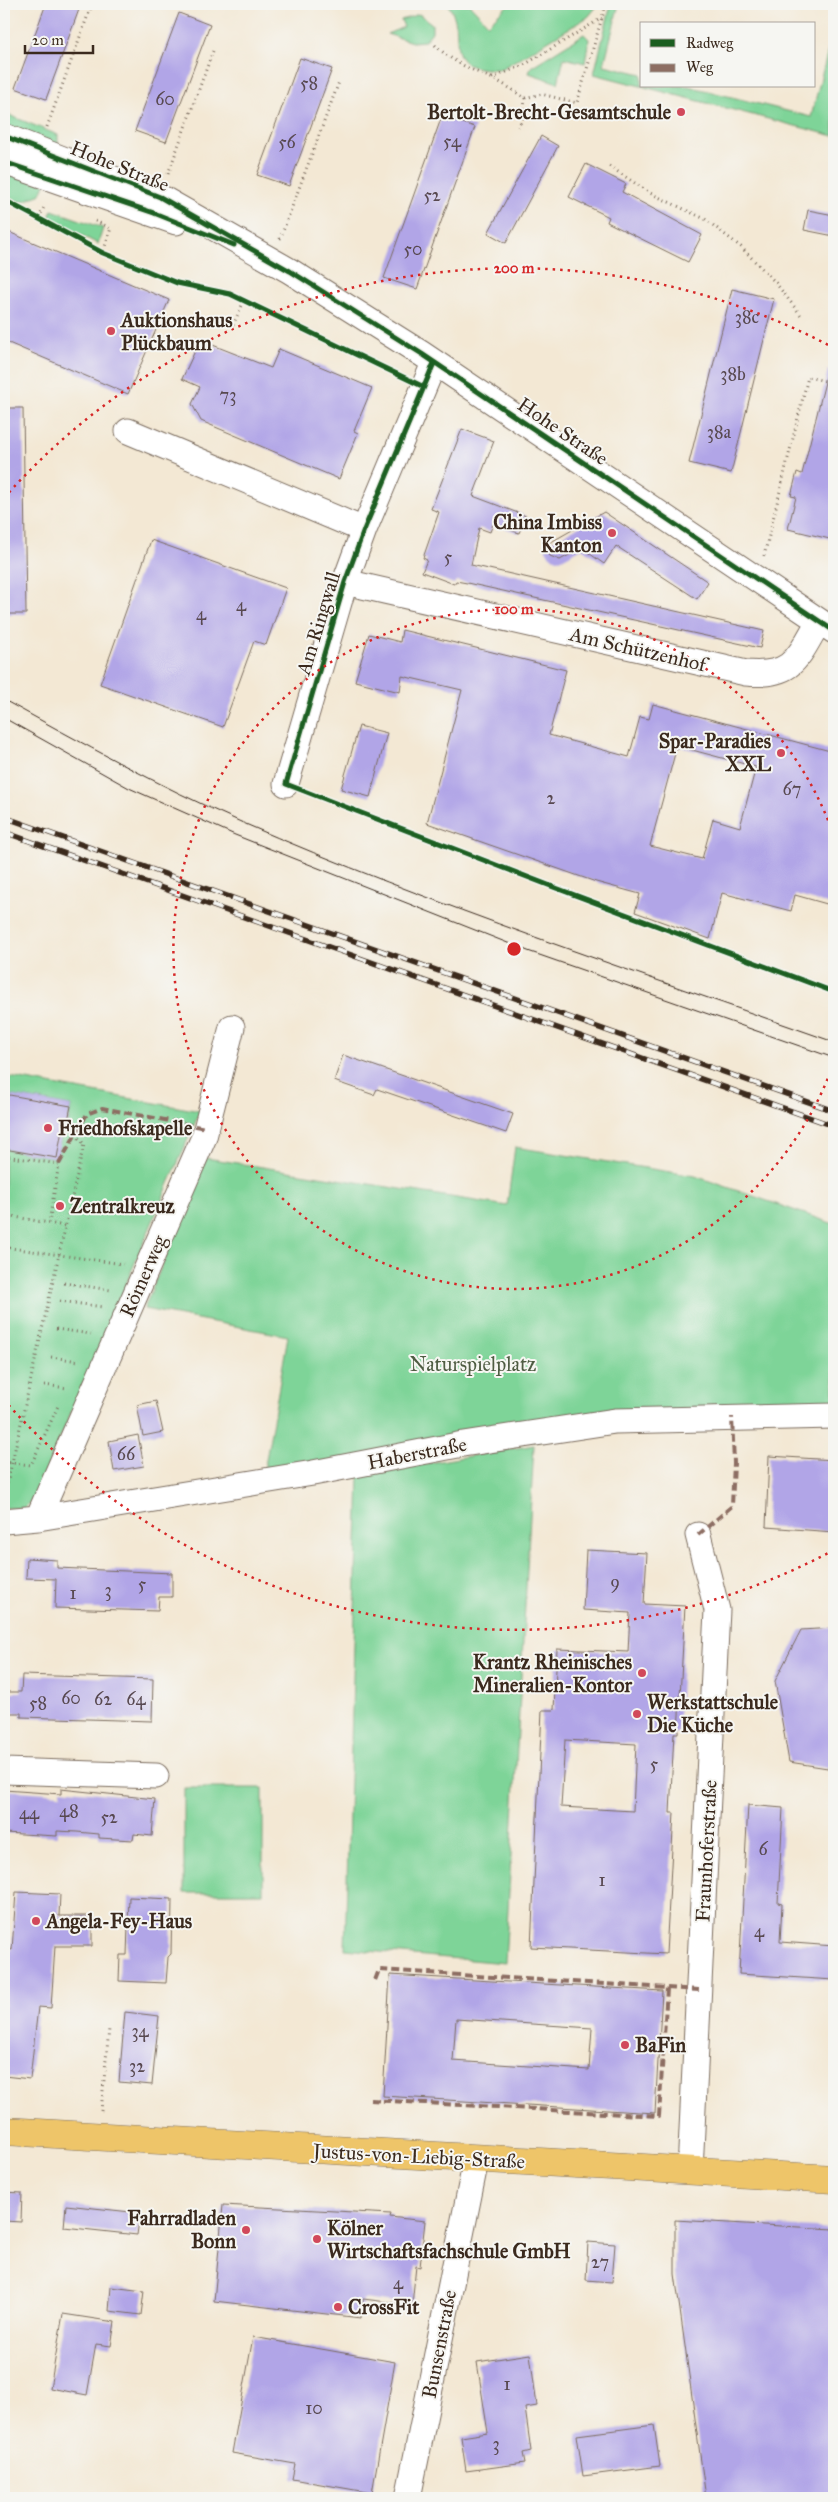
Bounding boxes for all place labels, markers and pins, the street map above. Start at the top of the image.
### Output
place label: Bertolt-Brecht-Gesamtschule [427,100,672,124]
marker: Bertolt-Brecht-Gesamtschule [675,106,687,118]
place label: Auktionshaus Plückbaum [119,308,233,355]
marker: Auktionshaus Plückbaum [105,325,117,337]
place label: China Imbiss Kanton [493,510,603,557]
marker: China Imbiss Kanton [606,527,618,539]
place label: Spar-Paradies XXL [659,729,772,776]
marker: Spar-Paradies XXL [775,747,787,759]
centre of rings [505,940,523,958]
place label: Friedhofskapelle [58,1116,193,1141]
marker: Friedhofskapelle [42,1122,54,1134]
place label: Zentralkreuz [70,1194,176,1218]
marker: Zentralkreuz [54,1200,66,1212]
place label: Krantz Rheinisches Mineralien-Kontor [473,1650,633,1697]
marker: Krantz Rheinisches Mineralien-Kontor [636,1667,648,1679]
place label: Werkstattschule Die Küche [647,1690,779,1737]
marker: Werkstattschule Die Küche [631,1708,643,1720]
place label: Angela-Fey-Haus [44,1909,193,1934]
marker: Angela-Fey-Haus [30,1915,42,1927]
place label: BaFin [635,2033,686,2057]
marker: BaFin [619,2039,631,2051]
place label: Fahrradladen Bonn [127,2206,236,2253]
place label: Kölner Wirtschaftsfachschule GmbH [327,2216,571,2263]
marker: Fahrradladen Bonn [240,2224,252,2236]
marker: Kölner Wirtschaftsfachschule GmbH [311,2233,323,2245]
place label: CrossFit [348,2295,420,2319]
marker: CrossFit [332,2301,344,2313]

